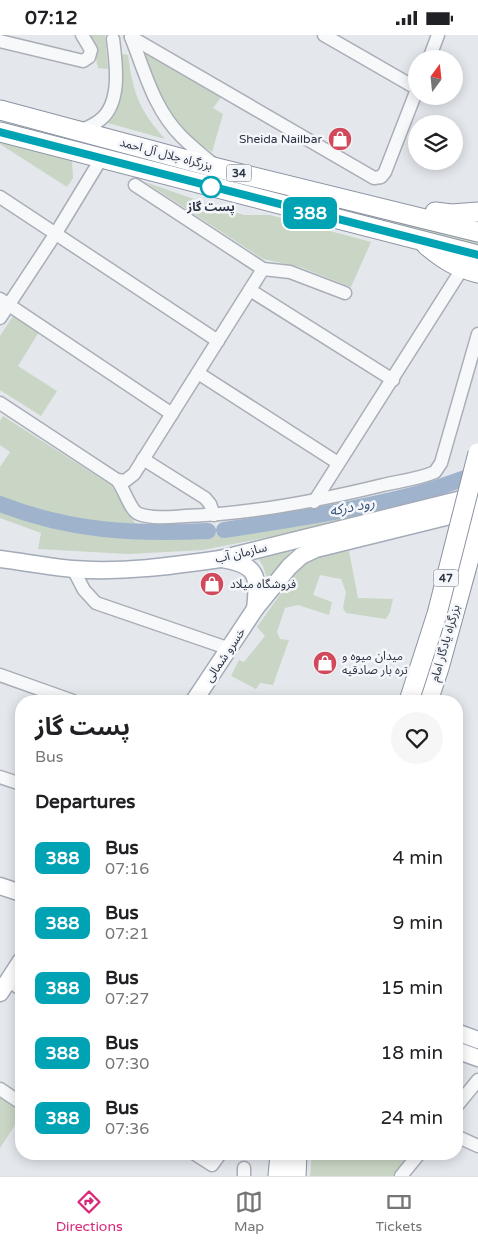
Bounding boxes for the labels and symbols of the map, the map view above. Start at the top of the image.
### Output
north arrow [408,50,462,105]
shop icon: Sheida Nailbar [327,126,353,152]
place label: Sheida Nailbar [239,132,322,146]
street label: بزرگراه جلال آل احمد [118,135,214,173]
road number: 34 [226,165,252,181]
marker: پست گاز [200,176,222,198]
line badge: 388 [281,197,339,229]
place label: پست گاز [186,200,235,216]
water label: رود درکه [328,494,376,520]
street label: سازمان آب [214,540,268,566]
road number: 47 [434,569,458,587]
shop icon: فروشگاه میلاد [199,571,225,597]
place label: فروشگاه میلاد [230,577,296,591]
street label: بزرگراه یادگار امام [427,603,465,684]
street label: خسرو شمالی [202,625,248,685]
place label: میدان میوه و تره بار صادقیه [342,649,408,677]
shop icon: میدان میوه و تره بار صادقیه [312,650,338,676]

